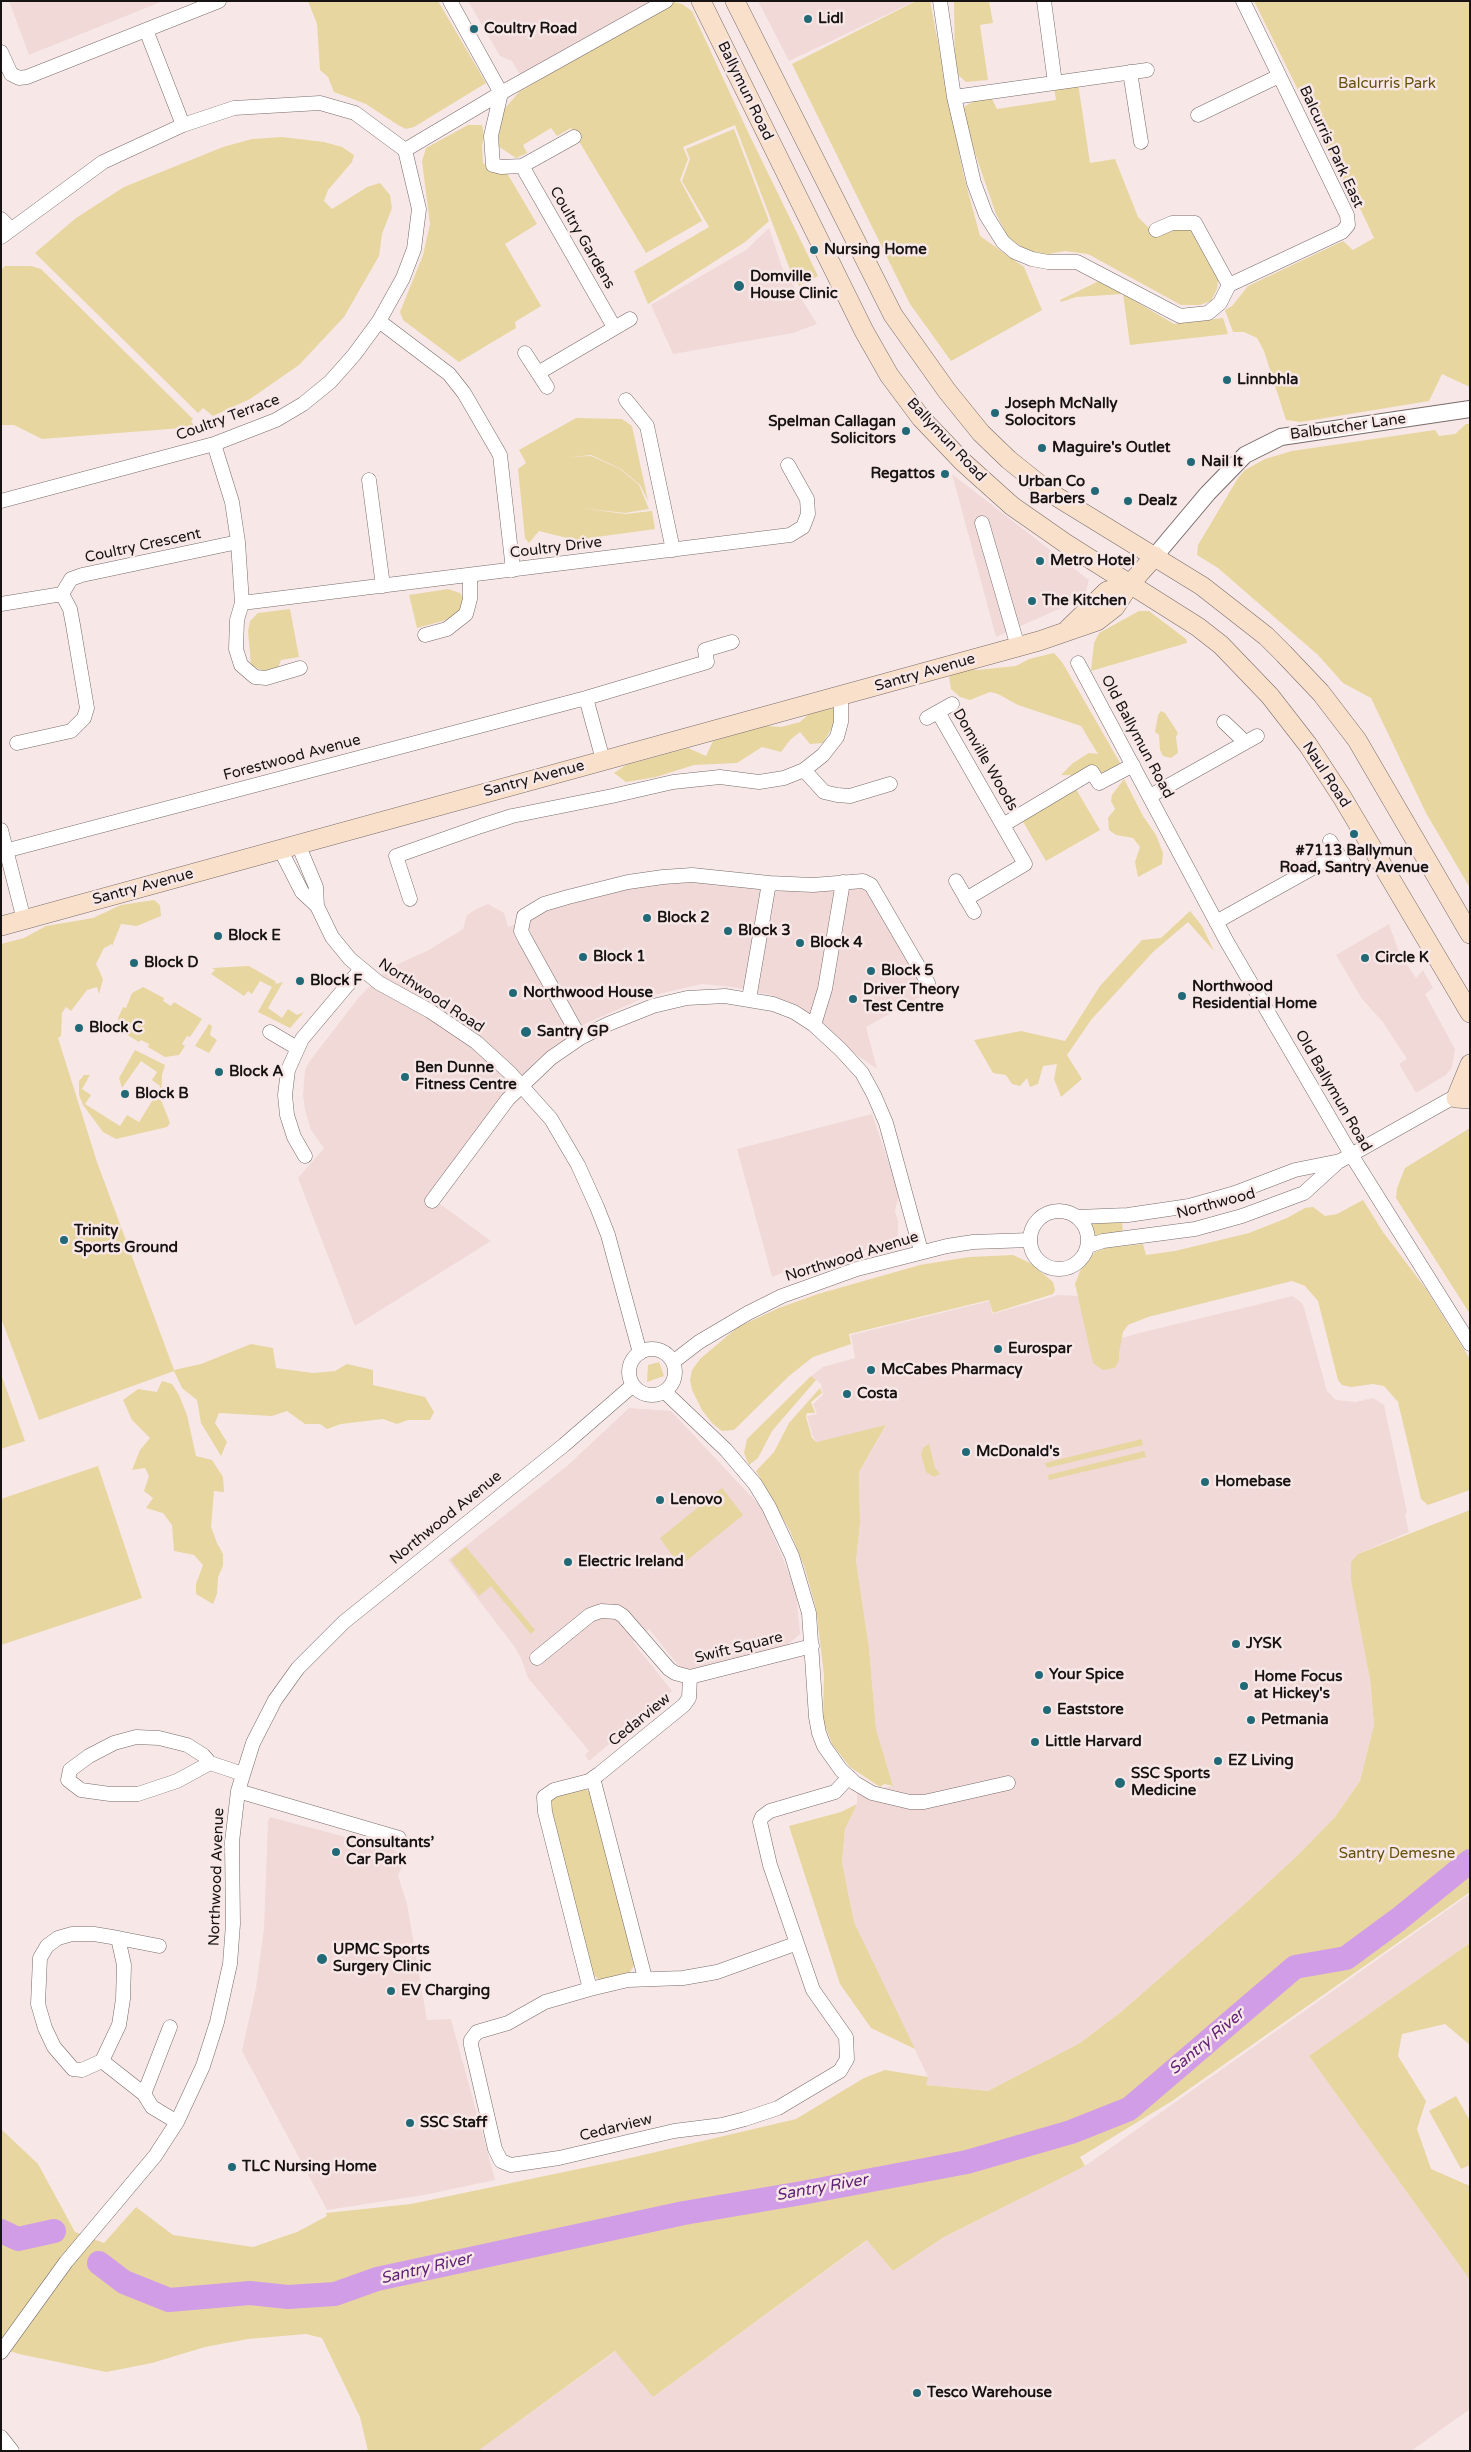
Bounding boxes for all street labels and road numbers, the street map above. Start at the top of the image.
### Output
street label: Ballymun Road [713,39,777,143]
street label: Balcurris Park East [1295,83,1367,211]
street label: Coultry Gardens [545,184,619,292]
street label: Coultry Terrace [174,391,282,445]
street label: Ballymun Road [903,394,989,486]
street label: Balbutcher Lane [1289,410,1407,444]
street label: Coultry Crescent [83,525,203,567]
street label: Coultry Drive [509,533,603,563]
street label: Santry Avenue [873,650,977,696]
street label: Old Ballymun Road [1097,672,1177,802]
street label: Domville Woods [949,706,1021,814]
street label: Forestwood Avenue [221,731,363,785]
street label: Naul Road [1298,739,1354,811]
street label: Santry Avenue [482,757,586,801]
street label: Santry Avenue [91,865,195,909]
street label: Northwood Road [375,955,487,1037]
street label: Old Ballymun Road [1291,1027,1375,1155]
street label: Northwood [1175,1185,1257,1223]
street label: Northwood Avenue [783,1228,921,1286]
street label: Northwood Avenue [387,1467,505,1569]
street label: Swift Square [693,1628,785,1668]
street label: Cedarview [605,1690,675,1750]
street label: Northwood Avenue [206,1807,228,1947]
street label: Cedarview [578,2110,654,2146]

